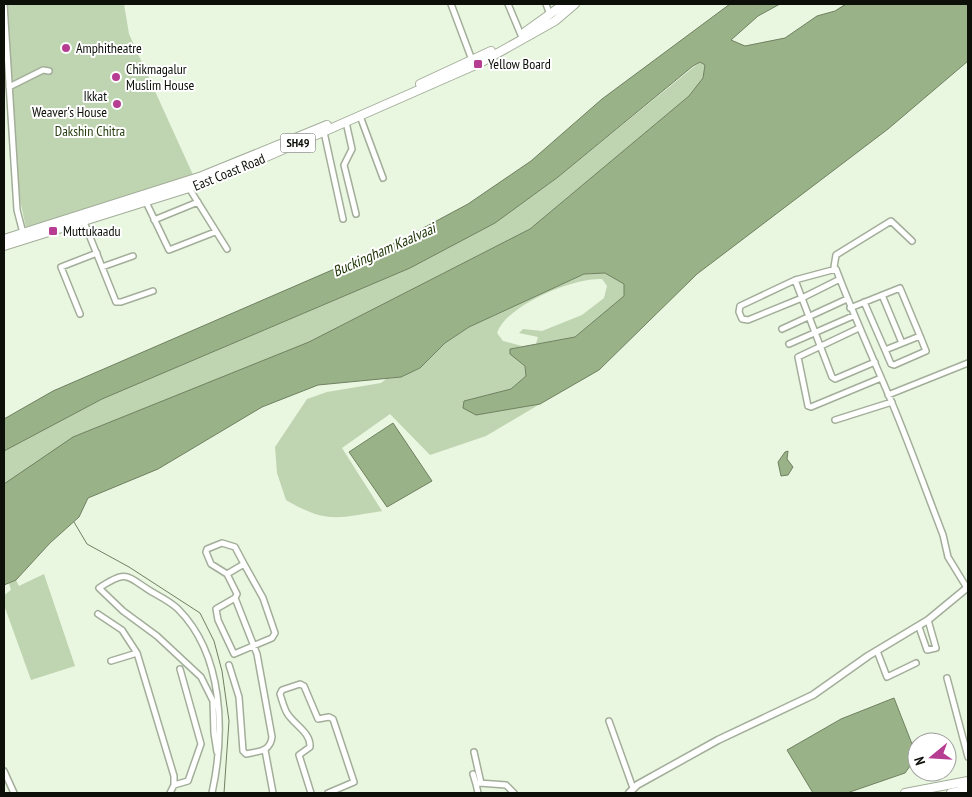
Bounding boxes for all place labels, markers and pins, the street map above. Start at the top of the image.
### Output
place label: Amphitheatre [76,39,142,57]
marker: Amphitheatre [60,42,72,54]
place label: Yellow Board [488,55,551,73]
marker: Yellow Board [472,58,484,70]
place label: Chikmagalur Muslim House [126,60,194,94]
marker: Chikmagalur Muslim House [110,71,122,83]
place label: Ikkat Weaver's House [32,87,107,121]
marker: Ikkat Weaver's House [111,98,123,110]
place label: Muttukaadu [63,222,121,240]
marker: Muttukaadu [47,225,59,237]

